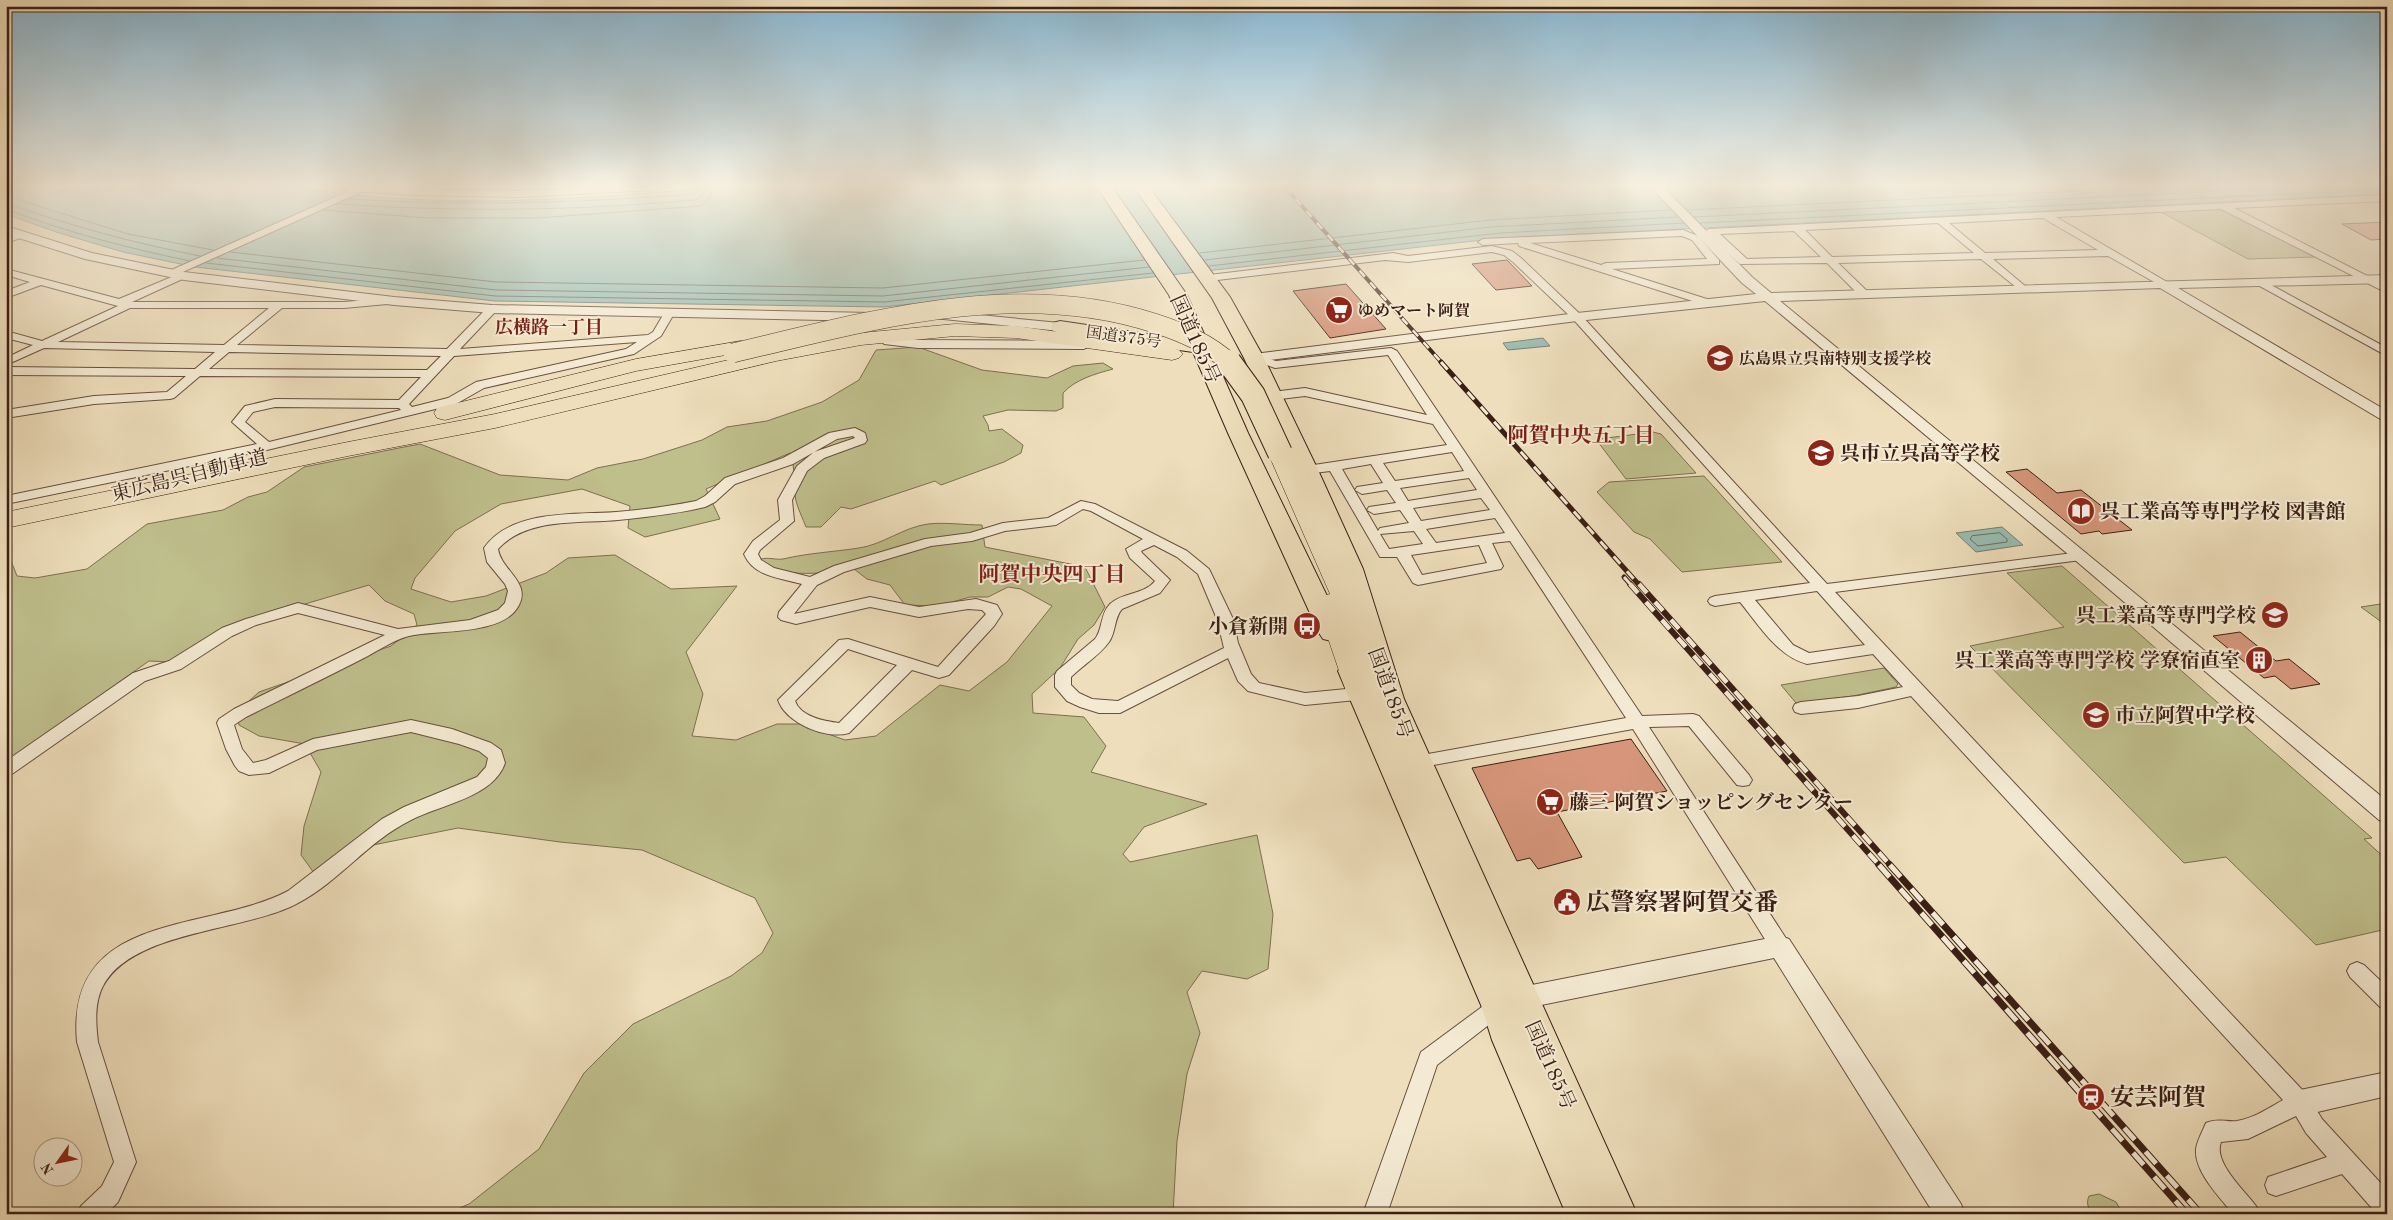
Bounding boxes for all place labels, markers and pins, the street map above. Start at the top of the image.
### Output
supermarket icon: ゆめマート阿賀 [1324,295,1354,325]
place label: ゆめマート阿賀 [1358,302,1470,320]
school or university icon: 広島県立呉南特別支援学校 [1705,343,1735,373]
place label: 広島県立呉南特別支援学校 [1739,350,1932,368]
school or university icon: 呉市立呉高等学校 [1806,438,1836,468]
place label: 呉市立呉高等学校 [1840,442,2000,465]
library icon: 呉工業高等専門学校 図書館 [2066,496,2096,526]
place label: 呉工業高等専門学校 図書館 [2100,500,2346,523]
school or university icon: 呉工業高等専門学校 [2260,600,2290,630]
place label: 呉工業高等専門学校 [2076,604,2256,627]
bus stop icon: 小倉新開 [1292,611,1322,641]
place label: 小倉新開 [1208,615,1288,638]
building icon: 呉工業高等専門学校 学寮宿直室 [2244,645,2274,675]
place label: 呉工業高等専門学校 学寮宿直室 [1954,649,2240,672]
school or university icon: 市立阿賀中学校 [2081,700,2111,730]
place label: 市立阿賀中学校 [2115,705,2255,727]
supermarket icon: 藤三 阿賀ショッピングセンター [1535,787,1565,817]
place label: 藤三 阿賀ショッピングセンター [1569,792,1853,814]
public building icon: 広警察署阿賀交番 [1552,887,1582,917]
place label: 広警察署阿賀交番 [1586,889,1778,916]
station icon: 安芸阿賀 [2076,1082,2106,1112]
place label: 安芸阿賀 [2110,1084,2206,1111]

